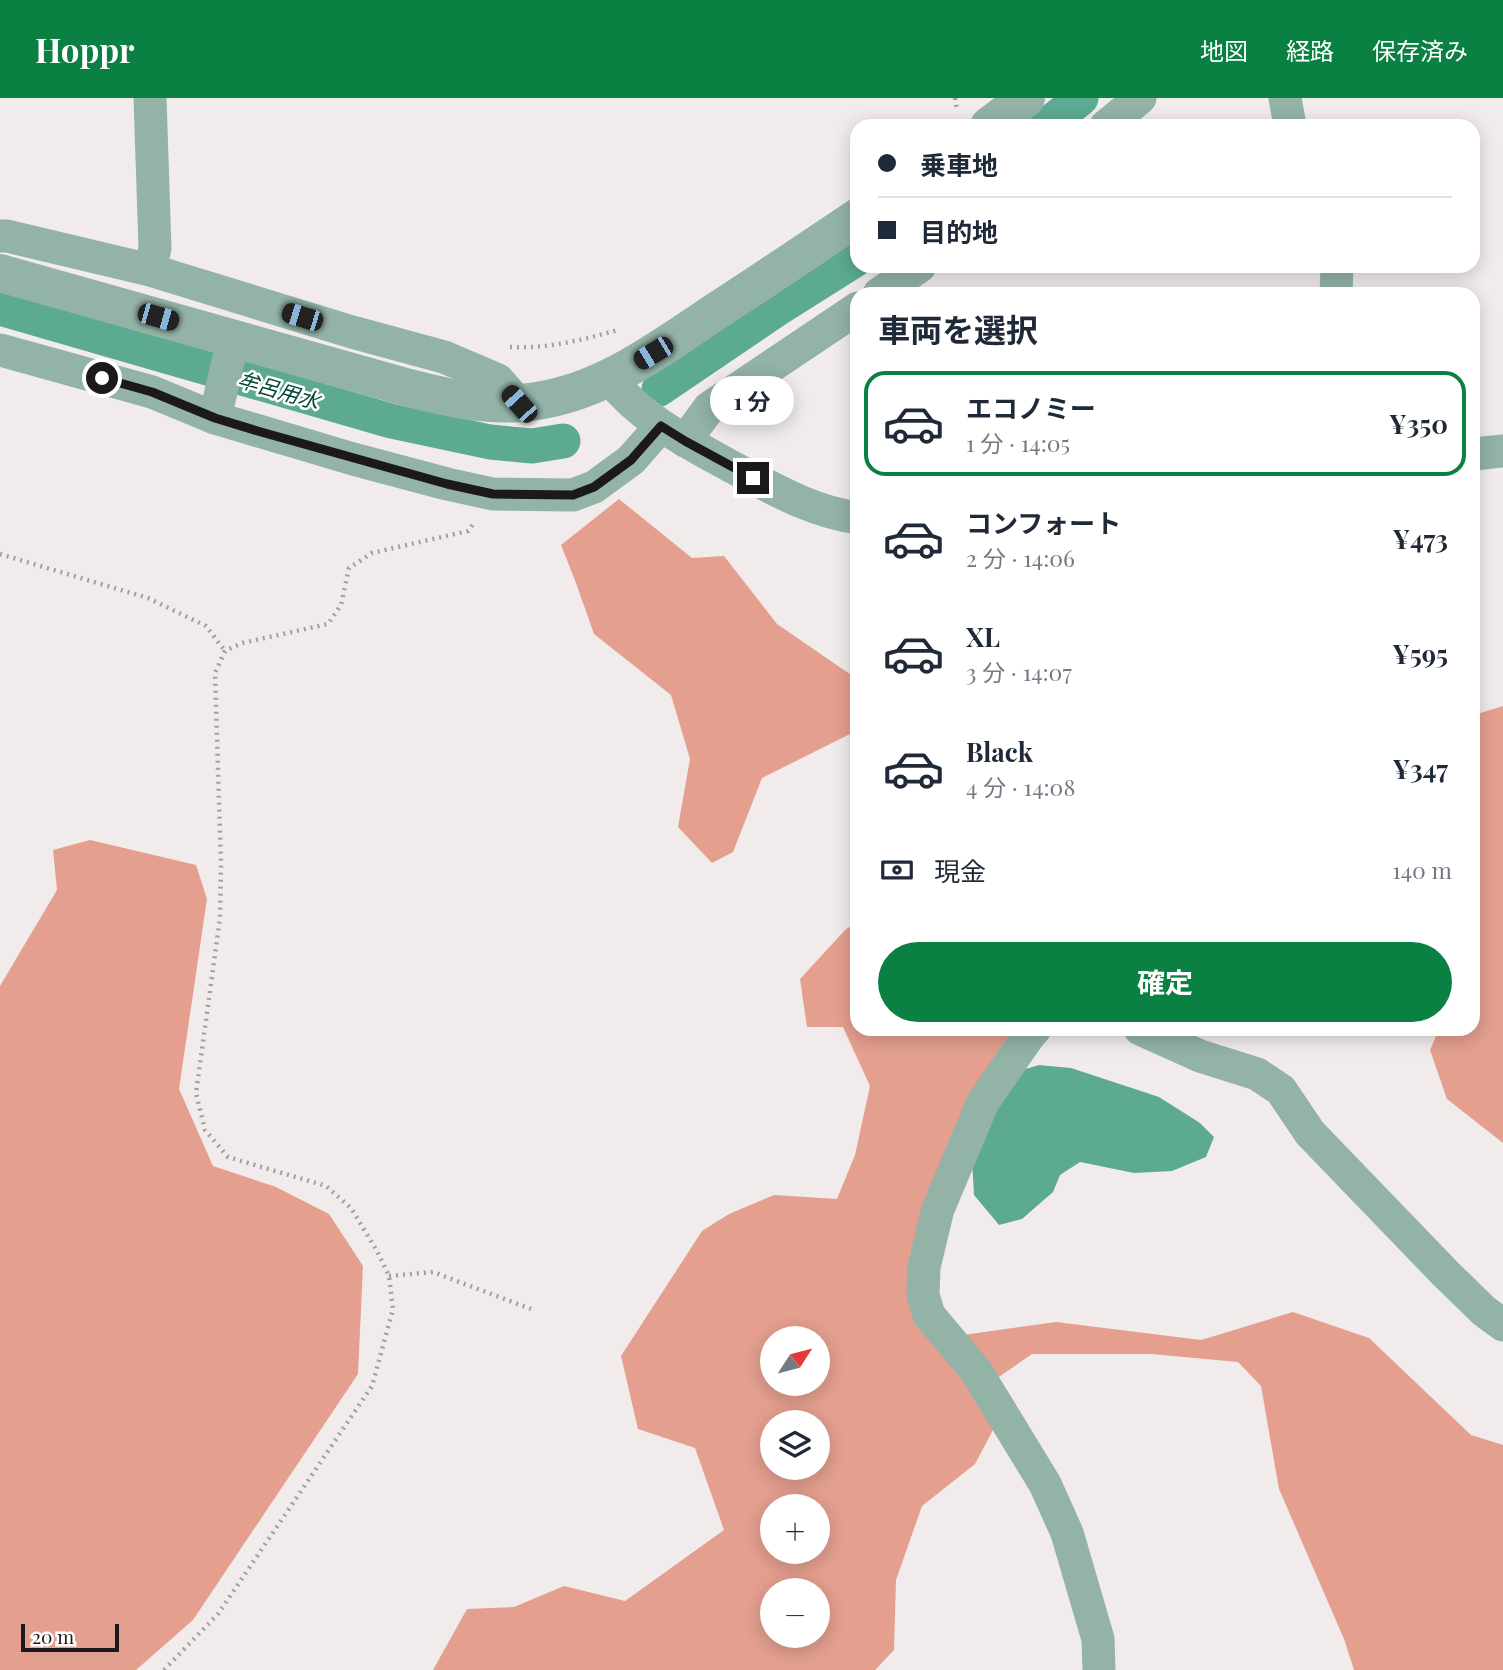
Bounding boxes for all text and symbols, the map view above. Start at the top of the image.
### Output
text: Hoppr [35,27,134,71]
text: 地図 [1200,34,1248,66]
text: 経路 [1286,34,1334,66]
text: 保存済み [1372,34,1468,66]
text: 乗車地 [920,147,998,182]
text: 目的地 [920,214,998,249]
car [135,301,182,333]
car [279,301,326,333]
text: 車両を選択 [878,307,1038,350]
car [630,333,677,373]
route start [86,362,118,394]
water label: 牟呂用水 [235,364,325,415]
callout: 1 分 [711,376,795,426]
car [498,381,541,427]
text: 1 分 [733,385,771,416]
text: エコノミー [966,390,1096,425]
icon: car [882,392,945,455]
text: ¥350 [1389,406,1448,441]
text: 1 分 · 14:05 [966,427,1070,458]
route end [737,462,769,494]
text: コンフォート [966,505,1121,540]
icon: car [882,507,945,570]
text: ¥473 [1392,521,1448,556]
text: 2 分 · 14:06 [966,542,1075,573]
text: XL [966,619,1000,654]
icon: car [882,622,945,685]
text: ¥595 [1392,636,1448,671]
text: 3 分 · 14:07 [966,656,1072,687]
text: Black [966,734,1033,769]
icon: car [882,737,945,800]
text: ¥347 [1392,751,1448,786]
text: 4 分 · 14:08 [966,771,1075,802]
icon: cash [878,851,916,889]
text: 現金 [934,853,986,888]
text: 140 m [1392,854,1452,885]
button: 確定 [878,942,1452,1022]
north arrow [760,1326,830,1396]
map controls [760,1326,830,1648]
button: layers [760,1410,830,1480]
button: + [760,1494,830,1564]
button: − [760,1578,830,1648]
scale bar [21,1621,119,1653]
text: 20 m [32,1623,74,1649]

